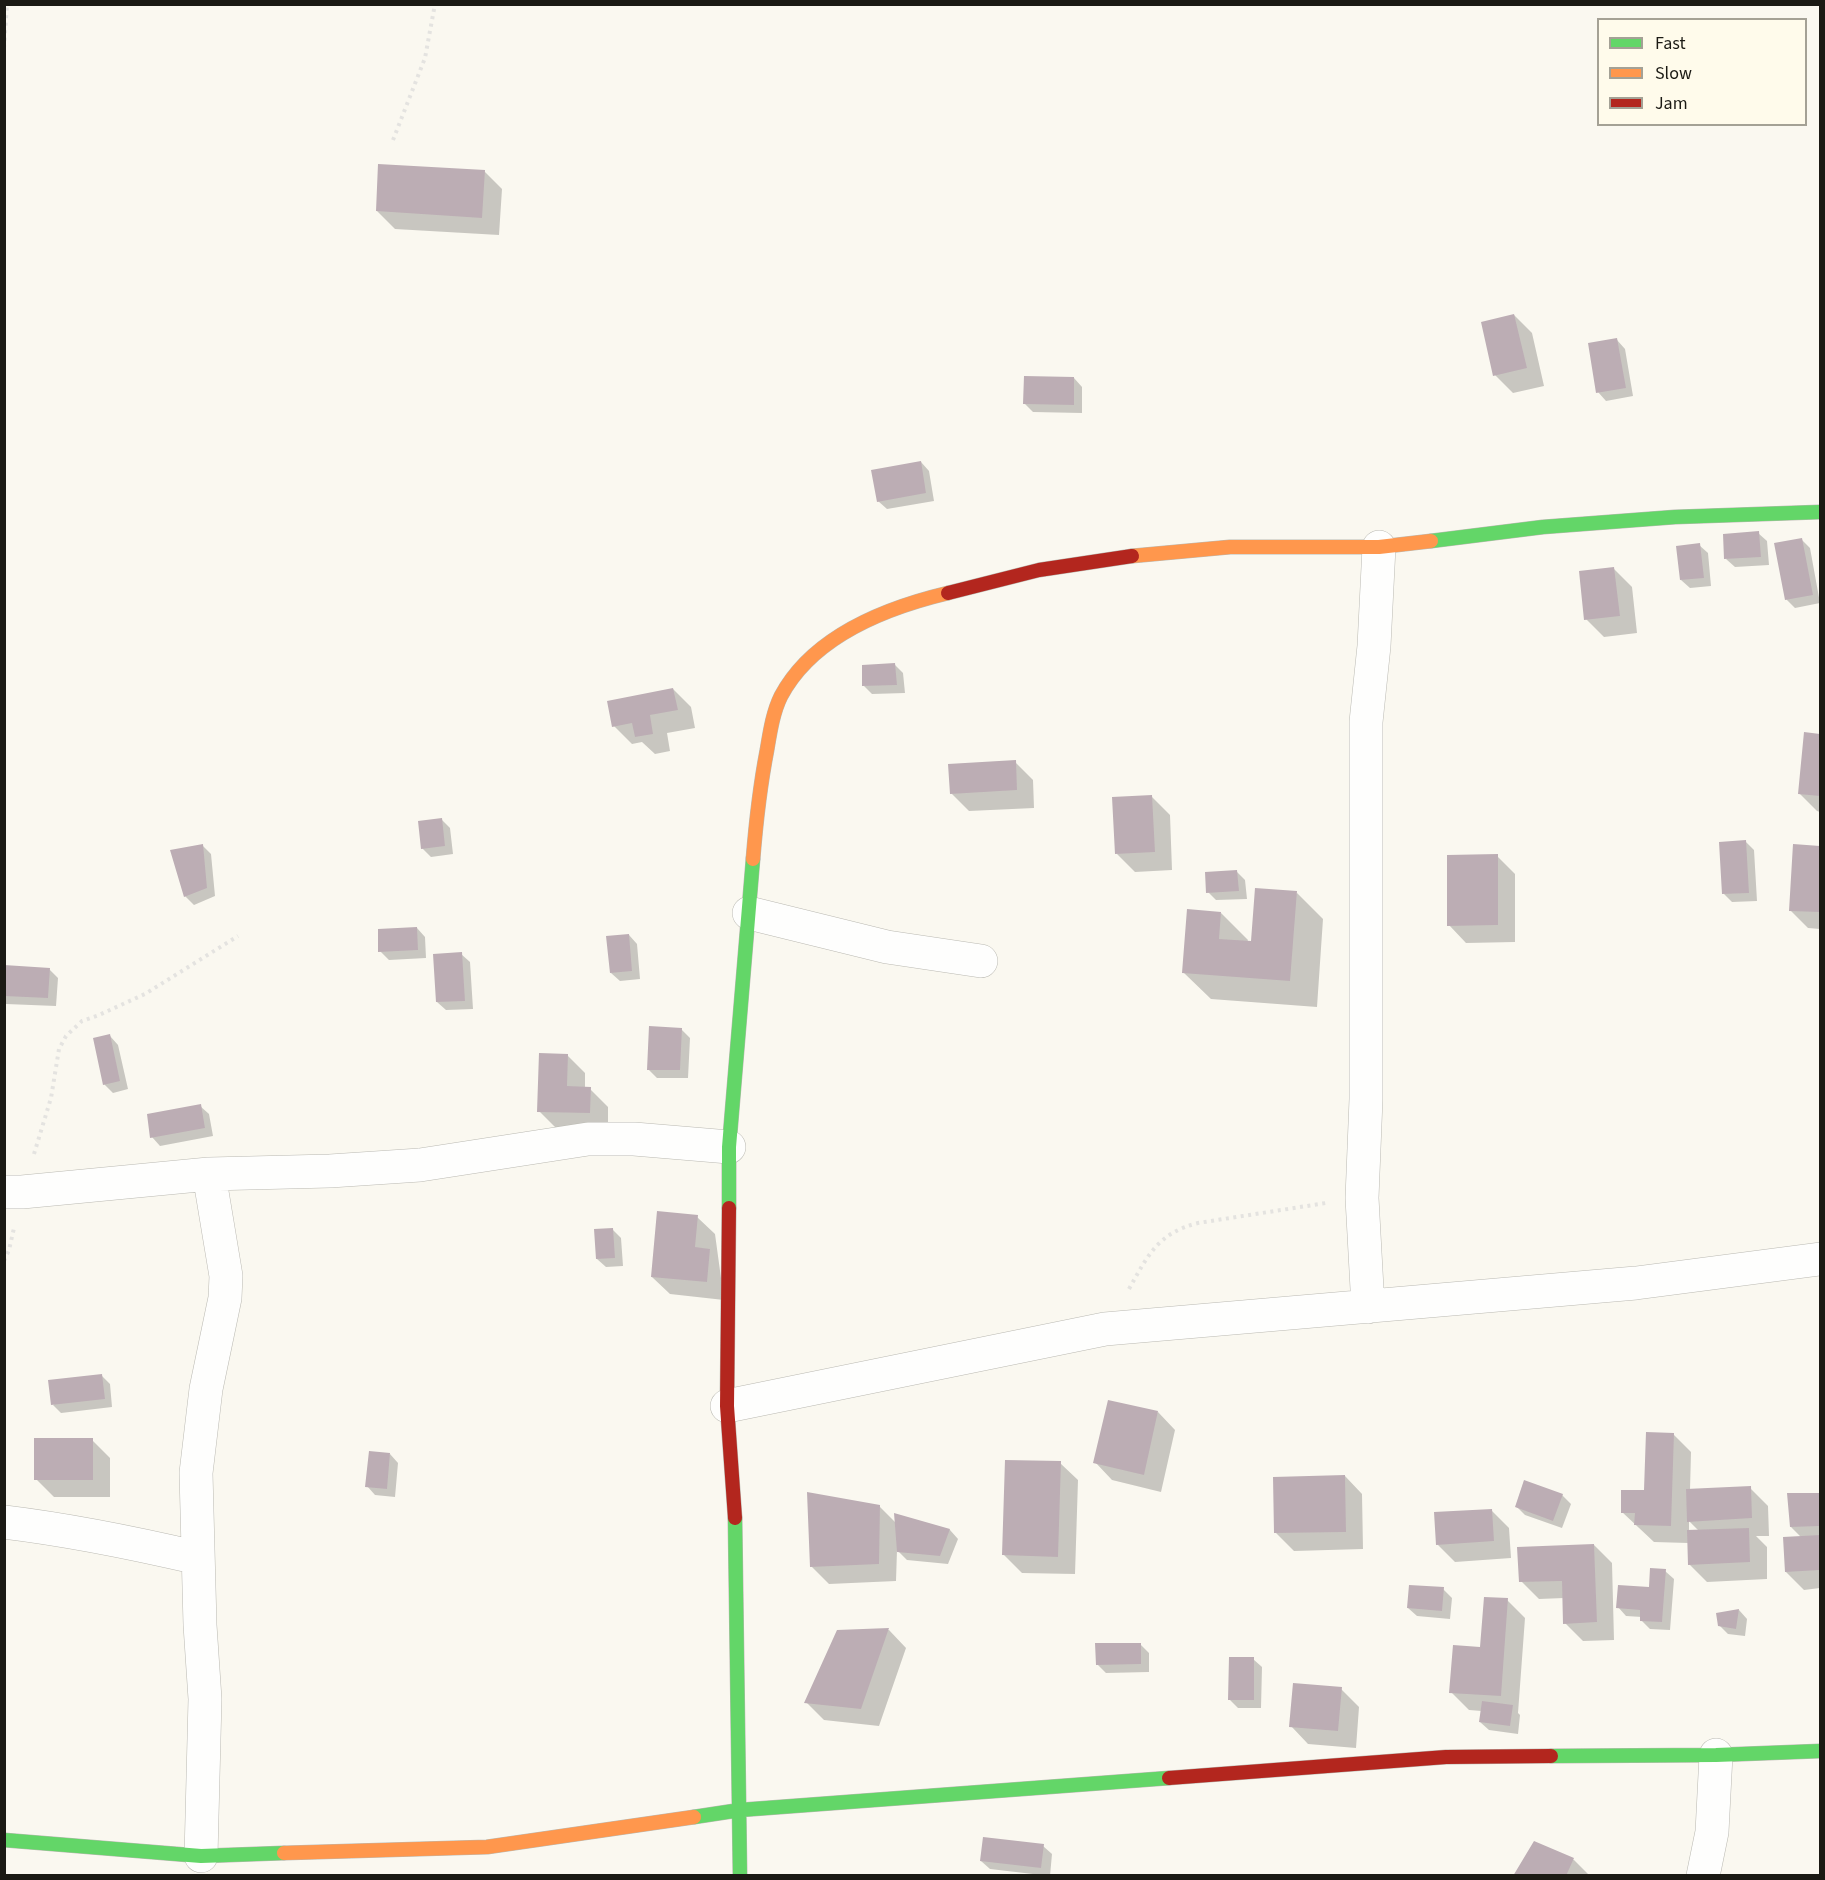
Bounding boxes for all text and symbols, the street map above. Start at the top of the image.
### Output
legend [1597,18,1807,126]
text: Fast [1655,31,1686,56]
text: Slow [1655,61,1692,86]
text: Jam [1655,91,1688,116]

